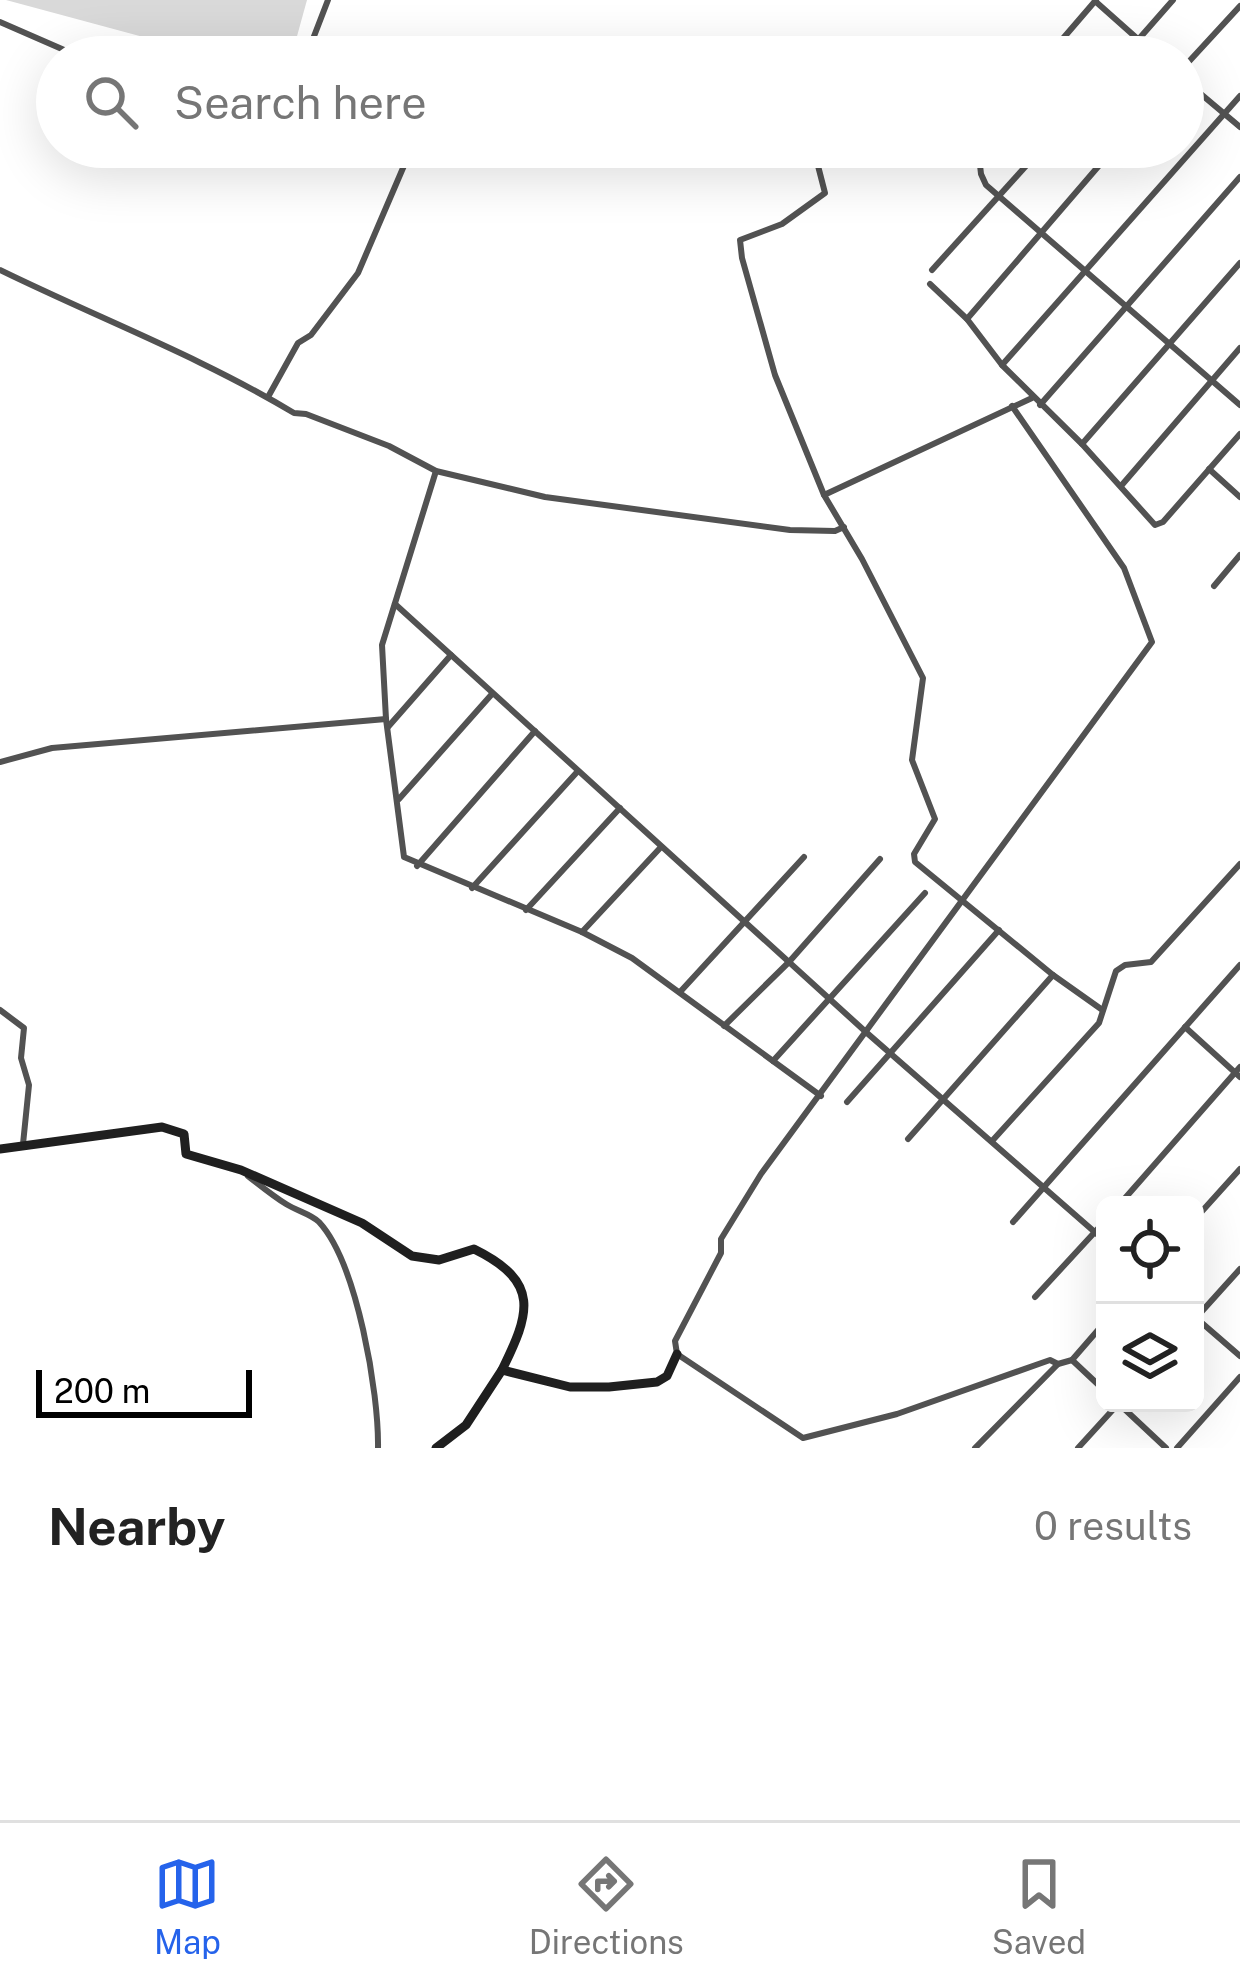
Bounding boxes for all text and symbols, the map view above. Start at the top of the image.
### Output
search box [36,36,1204,168]
icon: search [78,69,144,135]
text: Search here [174,76,427,129]
map controls [1096,1196,1204,1412]
button: locate [1096,1196,1204,1304]
button: layers [1096,1304,1204,1412]
scale bar [36,1364,252,1417]
text: 200 m [54,1372,150,1410]
text: Nearby [48,1497,225,1556]
text: 0 results [1034,1503,1192,1549]
tab: Map [154,1851,221,1961]
tab: Directions [529,1851,684,1961]
tab: Saved [992,1851,1086,1961]

